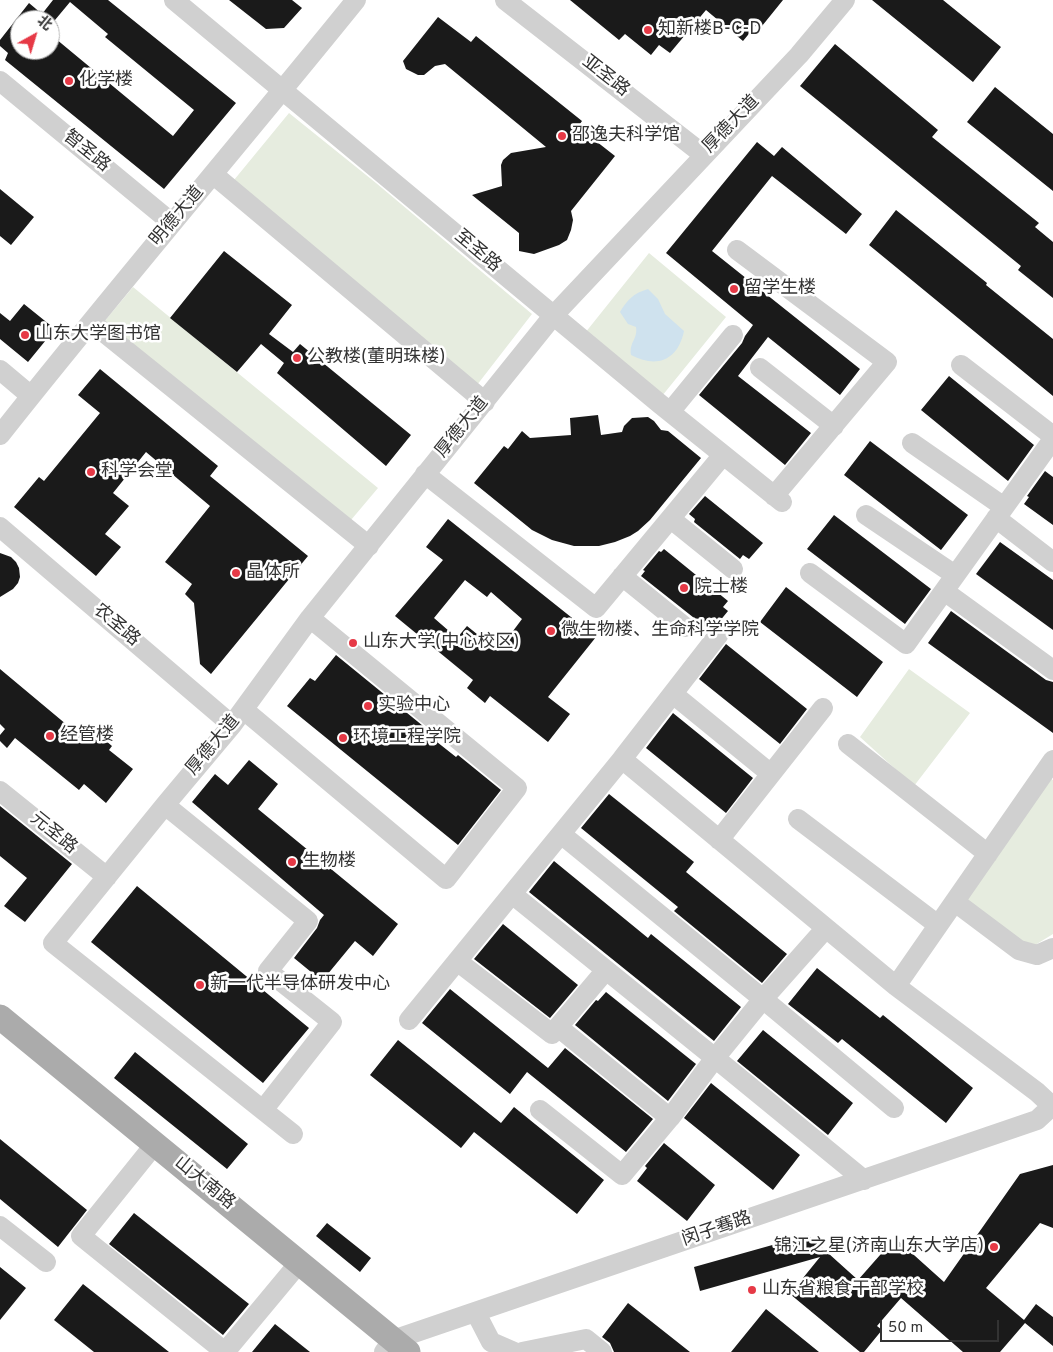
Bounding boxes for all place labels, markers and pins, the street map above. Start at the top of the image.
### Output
place label: 知新楼B-C-D [658,19,762,41]
marker: 知新楼B-C-D [642,24,654,36]
place label: 化学楼 [79,70,133,92]
marker: 化学楼 [63,75,75,87]
place label: 邵逸夫科学馆 [572,125,680,147]
marker: 邵逸夫科学馆 [556,130,568,142]
place label: 留学生楼 [744,278,816,300]
marker: 留学生楼 [728,283,740,295]
place label: 山东大学图书馆 [35,324,161,346]
marker: 山东大学图书馆 [19,329,31,341]
place label: 公教楼(董明珠楼) [307,347,445,369]
marker: 公教楼(董明珠楼) [291,352,303,364]
place label: 科学会堂 [101,461,173,483]
marker: 科学会堂 [85,466,97,478]
place label: 晶体所 [246,562,300,584]
marker: 晶体所 [230,567,242,579]
place label: 院士楼 [694,577,748,599]
marker: 院士楼 [678,582,690,594]
place label: 微生物楼、生命科学学院 [561,620,759,642]
marker: 微生物楼、生命科学学院 [545,625,557,637]
place label: 山东大学(中心校区) [363,632,519,654]
marker: 山东大学(中心校区) [347,637,359,649]
place label: 实验中心 [378,695,450,717]
marker: 实验中心 [362,700,374,712]
place label: 经管楼 [60,725,114,747]
place label: 环境工程学院 [353,727,461,749]
marker: 经管楼 [44,730,56,742]
marker: 环境工程学院 [337,732,349,744]
place label: 生物楼 [302,851,356,873]
marker: 生物楼 [286,856,298,868]
place label: 新一代半导体研发中心 [210,974,390,996]
marker: 新一代半导体研发中心 [194,979,206,991]
place label: 锦江之星(济南山东大学店) [774,1236,984,1258]
marker: 锦江之星(济南山东大学店) [988,1241,1000,1253]
place label: 山东省粮食干部学校 [762,1279,924,1301]
marker: 山东省粮食干部学校 [746,1284,758,1296]

